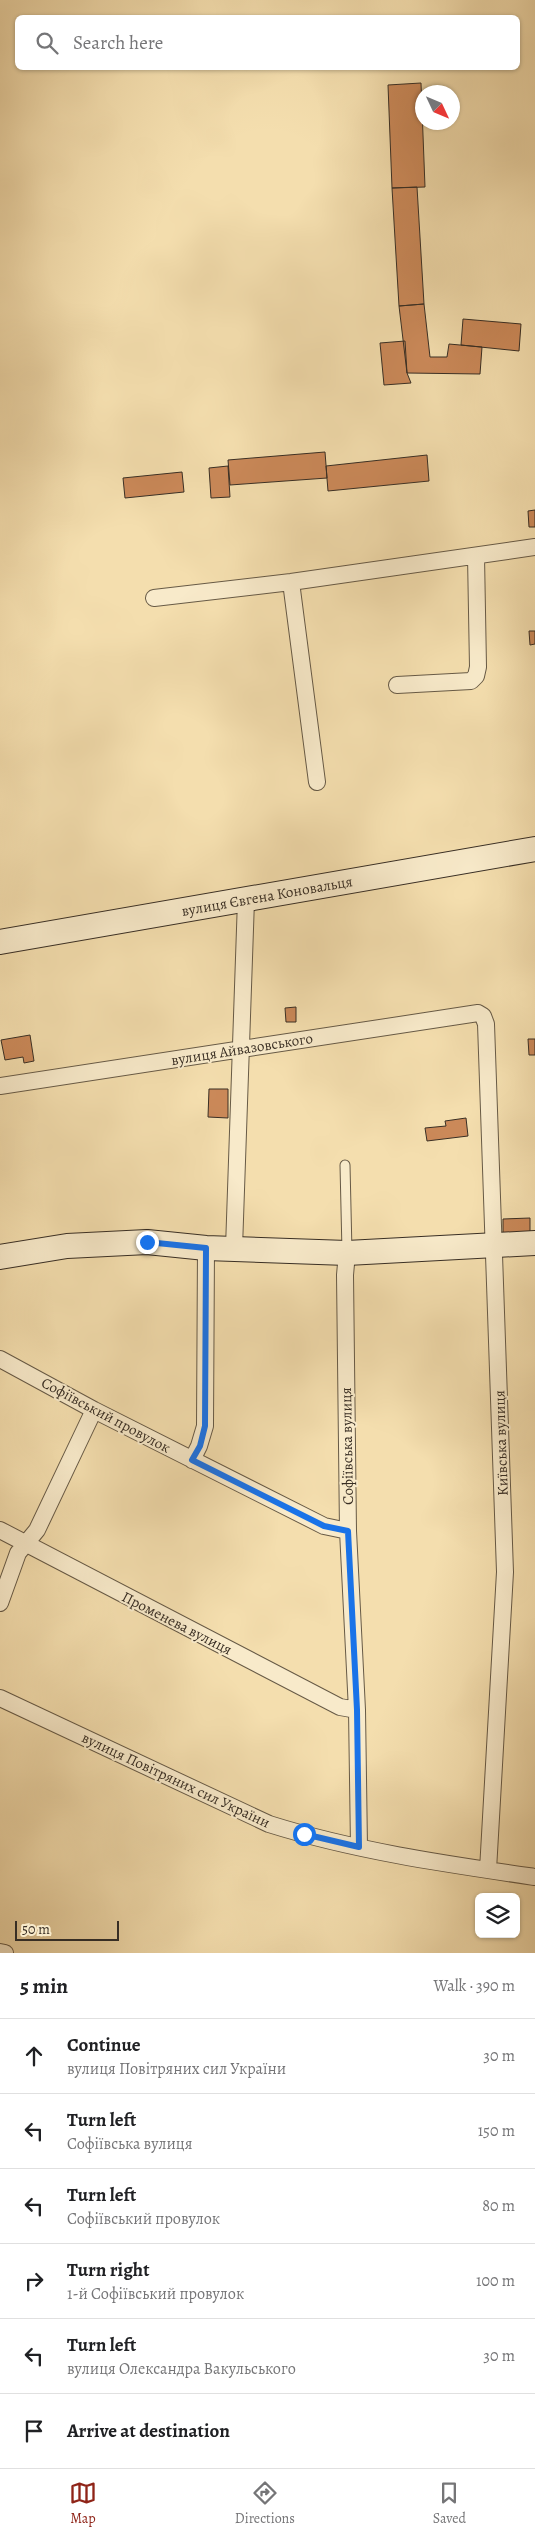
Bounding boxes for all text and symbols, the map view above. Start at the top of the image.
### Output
search box [15,15,520,70]
icon: search [33,29,61,57]
text: Search here [73,30,163,56]
north arrow [415,85,460,130]
street label: вулиця Євгена Коновальця [180,871,354,921]
street label: вулиця Айвазовського [170,1028,314,1070]
route end [136,1231,159,1254]
street label: Софіївський провулок [38,1372,174,1458]
street label: Софіївська вулиця [336,1387,358,1505]
street label: Київська вулиця [489,1390,513,1496]
street label: Променева вулиця [118,1587,236,1659]
street label: вулиця Повітряних сил України [79,1728,274,1833]
route start [293,1823,316,1846]
map controls [475,1893,520,1938]
button: layers [475,1893,520,1938]
scale bar [15,1918,119,1941]
text: 50 m [22,1920,50,1939]
text: 5 min [20,1972,68,2000]
text: Walk · 390 m [434,1975,515,1997]
text: Continue [67,2032,141,2058]
icon: ahead [20,2042,48,2070]
text: 30 m [483,2045,515,2067]
text: вулиця Повітряних сил України [67,2058,286,2080]
text: Turn left [67,2107,136,2133]
icon: left [20,2117,48,2145]
text: 150 m [478,2120,515,2142]
text: Софіївська вулиця [67,2133,192,2155]
text: Turn left [67,2182,136,2208]
icon: left [20,2192,48,2220]
text: 80 m [482,2195,515,2217]
text: Софіївський провулок [67,2208,220,2230]
text: Turn right [67,2257,149,2283]
icon: right [20,2267,48,2295]
text: 100 m [476,2270,515,2292]
text: 1-й Софіївський провулок [67,2283,244,2305]
text: Turn left [67,2332,136,2358]
icon: left [20,2342,48,2370]
text: 30 m [483,2345,515,2367]
text: вулиця Олександра Вакульського [67,2358,296,2380]
icon: arrive [20,2417,48,2445]
text: Arrive at destination [67,2418,230,2444]
tab: Map [69,2479,97,2528]
tab: Directions [235,2479,295,2528]
tab: Saved [433,2479,466,2528]

